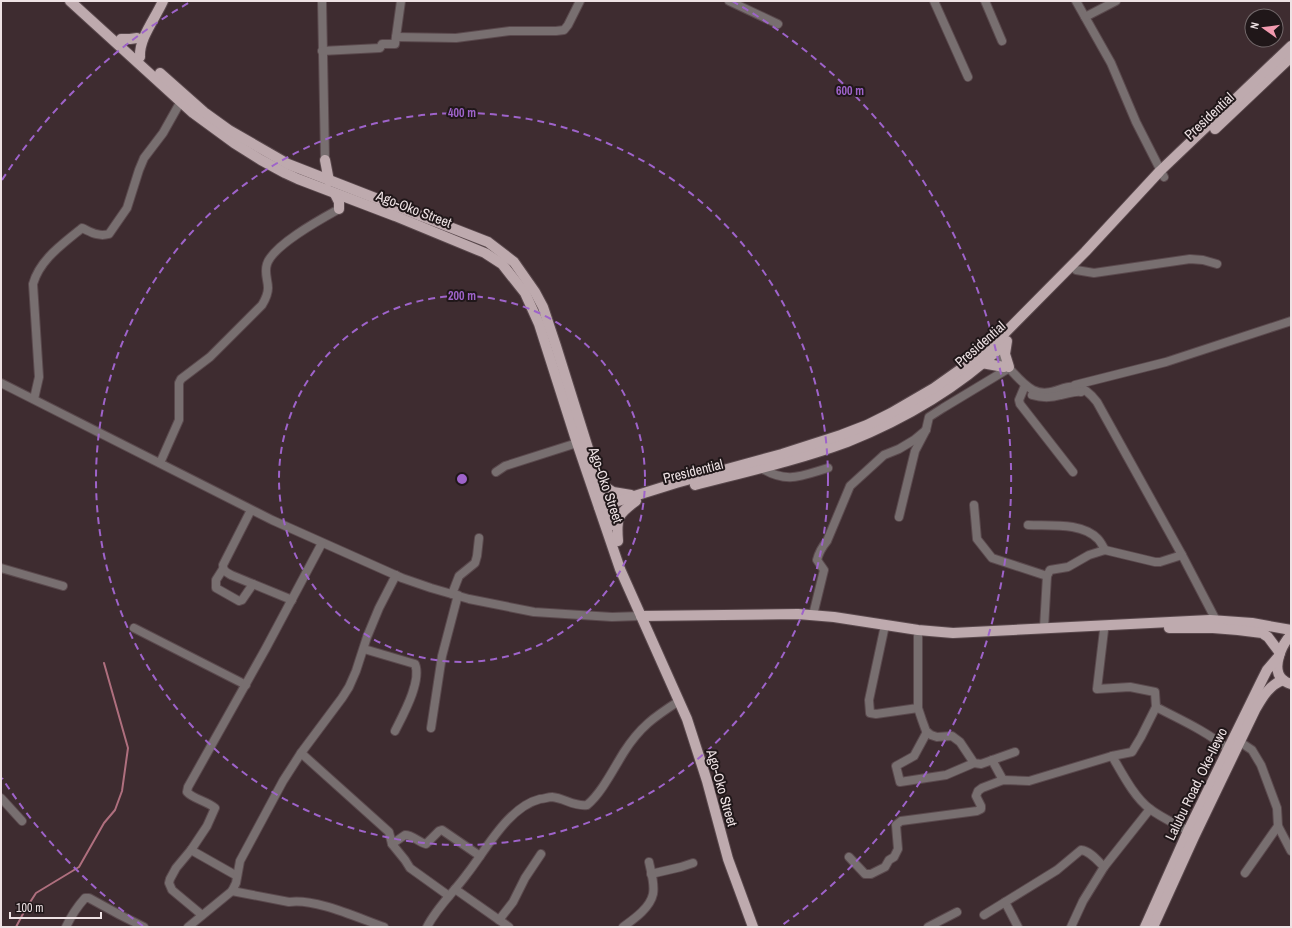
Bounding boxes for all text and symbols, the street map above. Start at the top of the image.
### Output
north arrow [1244,8,1284,48]
text: N [1247,21,1262,30]
text: 600 m [836,83,864,99]
street label: Presidential [1180,89,1238,143]
text: 400 m [448,105,476,121]
street label: Ago-Oko Street [373,186,454,232]
text: 200 m [448,288,476,304]
street label: Presidential [951,317,1009,371]
street label: Ago-Oko Street [584,444,627,525]
street label: Presidential [661,455,725,487]
centre of rings [455,472,469,486]
street label: Lalubu Road, Oke-Ilewo [1161,725,1231,843]
street label: Ago-Oko Street [702,747,742,829]
scale bar [10,894,101,920]
text: 100 m [16,900,43,916]

